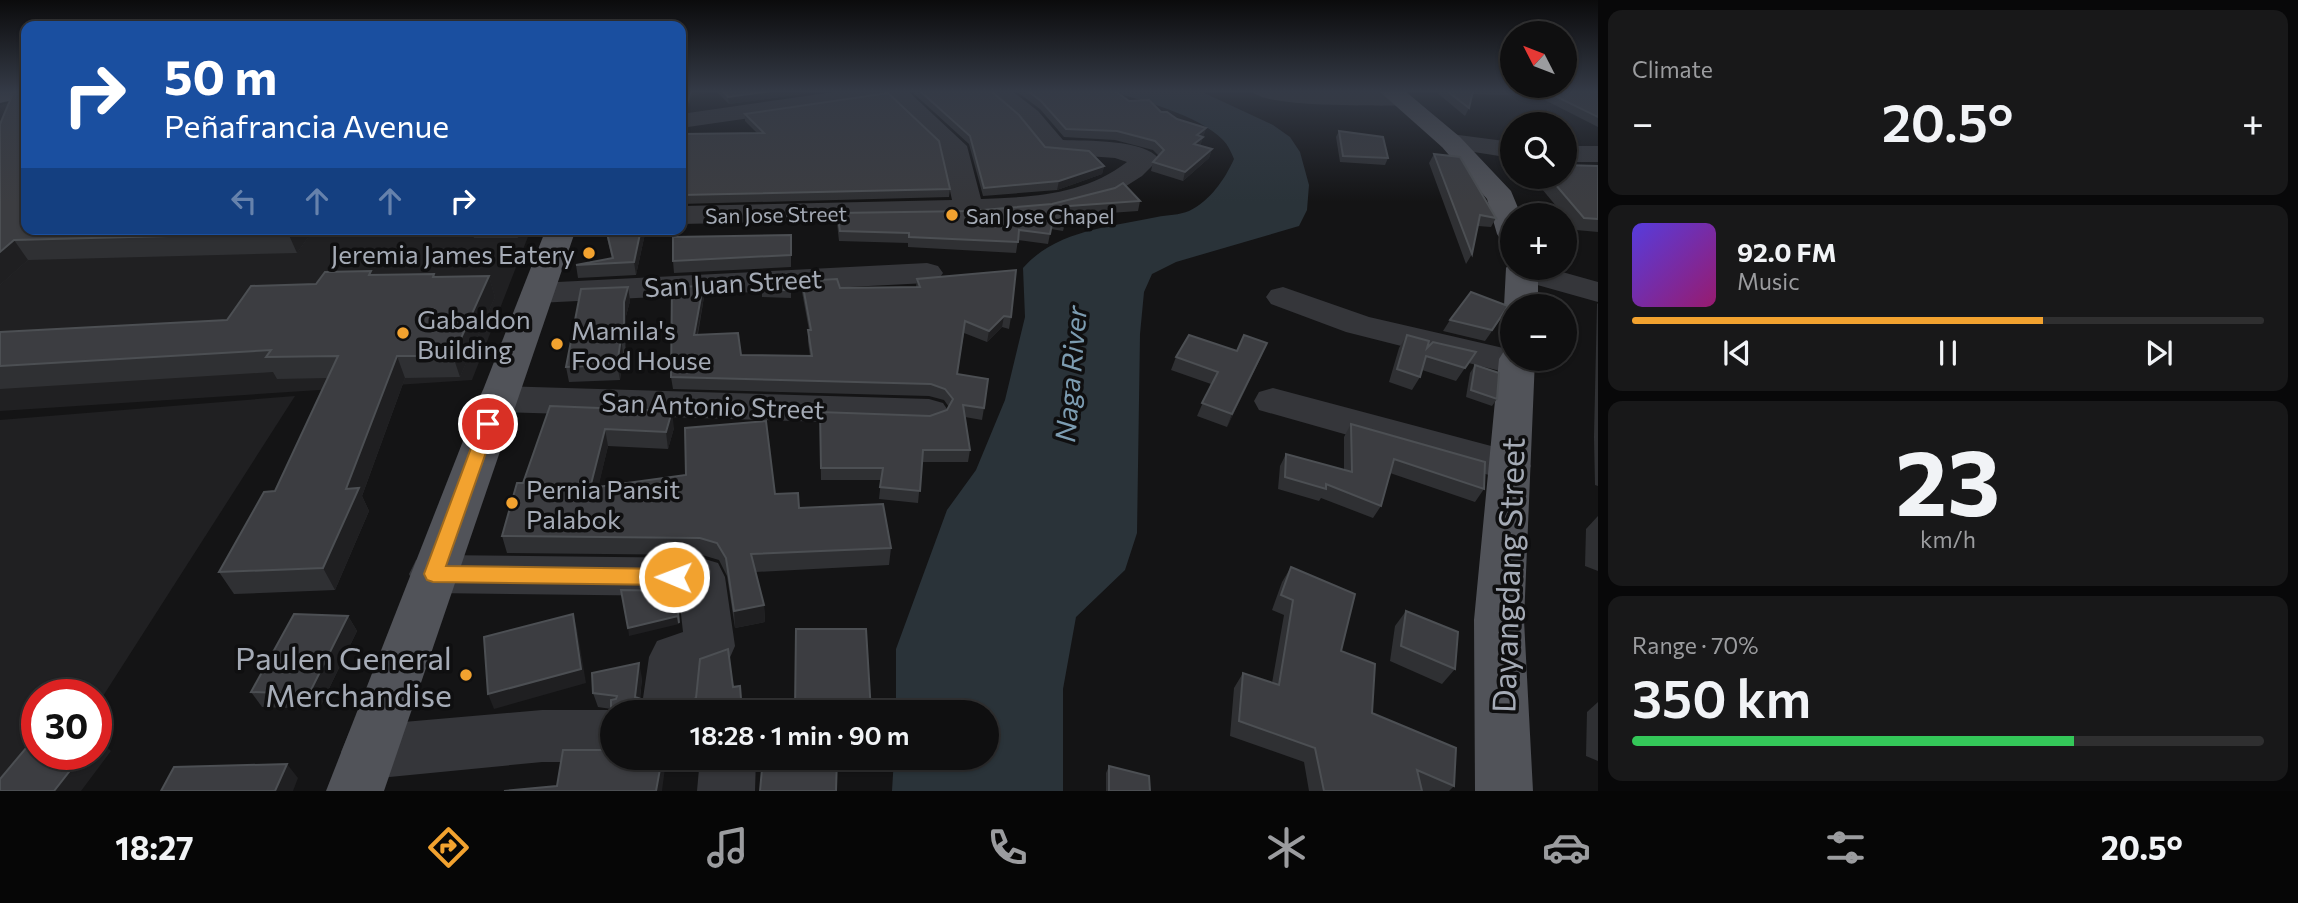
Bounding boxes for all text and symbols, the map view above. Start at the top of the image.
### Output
north arrow [1500,21,1577,98]
map controls [1500,21,1577,371]
text: 50 m [164,45,277,105]
icon: right [49,49,140,140]
text: Climate [1632,55,1713,83]
text: 20.5° [1882,89,2013,153]
text: − [1632,98,1654,145]
text: + [2242,98,2264,145]
text: Peñafrancia Avenue [164,105,449,145]
button: search [1500,112,1577,189]
icon: left [225,182,263,220]
icon: ahead [298,182,336,220]
icon: ahead [371,182,409,220]
icon: right [444,182,482,220]
street label: San Jose Street [705,200,847,228]
place label: San Jose Chapel [966,203,1115,228]
button: + [1500,203,1577,280]
marker: San Jose Chapel [944,207,960,223]
text: 92.0 FM [1737,236,1837,267]
place label: Jeremia James Eatery [331,238,575,269]
marker: Jeremia James Eatery [581,245,597,261]
street label: San Juan Street [643,262,823,302]
text: Music [1737,267,1800,295]
button: − [1500,294,1577,371]
place label: Gabaldon Building [417,303,531,364]
water label: Naga River [1047,304,1093,444]
place label: Mamila's Food House [571,314,712,375]
marker: Gabaldon Building [395,325,411,341]
icon: previous [1718,334,1756,372]
icon: pause [1929,334,1967,372]
icon: next [2140,334,2178,372]
marker: Mamila's Food House [549,336,565,352]
street label: San Antonio Street [601,386,825,424]
pin [458,394,518,454]
icon: arrive [469,405,507,443]
text: 23 [1896,423,2000,535]
street label: Dayangdang Street [1482,436,1532,714]
place label: Pernia Pansit Palabok [526,473,680,534]
marker: Pernia Pansit Palabok [504,495,520,511]
text: km/h [1920,525,1976,553]
position arrow [637,540,711,614]
text: Range · 70% [1632,631,1759,659]
place label: Paulen General Merchandise [235,637,452,714]
text: 350 km [1632,665,1811,729]
marker: Paulen General Merchandise [458,667,474,683]
speed limit sign: 30 [21,679,112,770]
text: 18:28 · 1 min · 90 m [690,719,909,750]
icon: directions [424,823,473,872]
icon: music [703,823,752,872]
icon: phone [983,823,1032,872]
icon: climate [1262,823,1311,872]
icon: car [1542,823,1591,872]
icon: filters [1821,823,1870,872]
text: 18:27 [115,827,194,867]
text: 20.5° [2101,827,2183,867]

